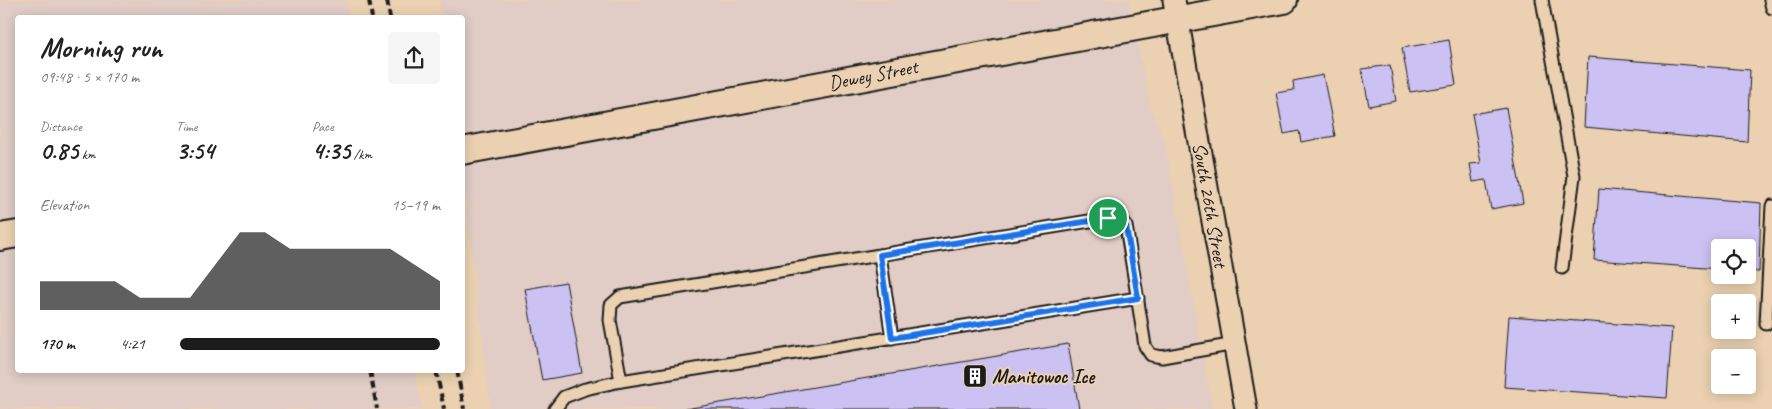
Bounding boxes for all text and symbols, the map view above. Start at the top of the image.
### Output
text: Morning run [40,30,162,65]
button: share [388,32,440,84]
street label: Dewey Street [826,54,922,96]
text: 09:48 · 5 × 170 m [40,67,139,87]
text: Distance [40,118,82,135]
text: Time [176,118,197,135]
text: Pace [312,118,334,135]
text: 0.85 [40,135,78,167]
text: 3:54 [176,135,214,167]
text: 4:35 [312,135,350,167]
street label: South 26th Street [1187,141,1234,272]
text: km [78,146,95,163]
text: /km [350,146,372,163]
text: Elevation [40,195,89,215]
text: 15–19 m [391,195,440,215]
pin [1087,197,1129,239]
icon: arrive [1094,204,1122,232]
map controls [1711,239,1756,394]
button: locate [1711,239,1756,284]
button: + [1711,294,1756,339]
text: 170 m [40,334,75,354]
text: 4:21 [120,334,145,354]
button: − [1711,349,1756,394]
building icon: Manitowoc Ice [962,363,988,389]
place label: Manitowoc Ice [992,364,1096,389]

